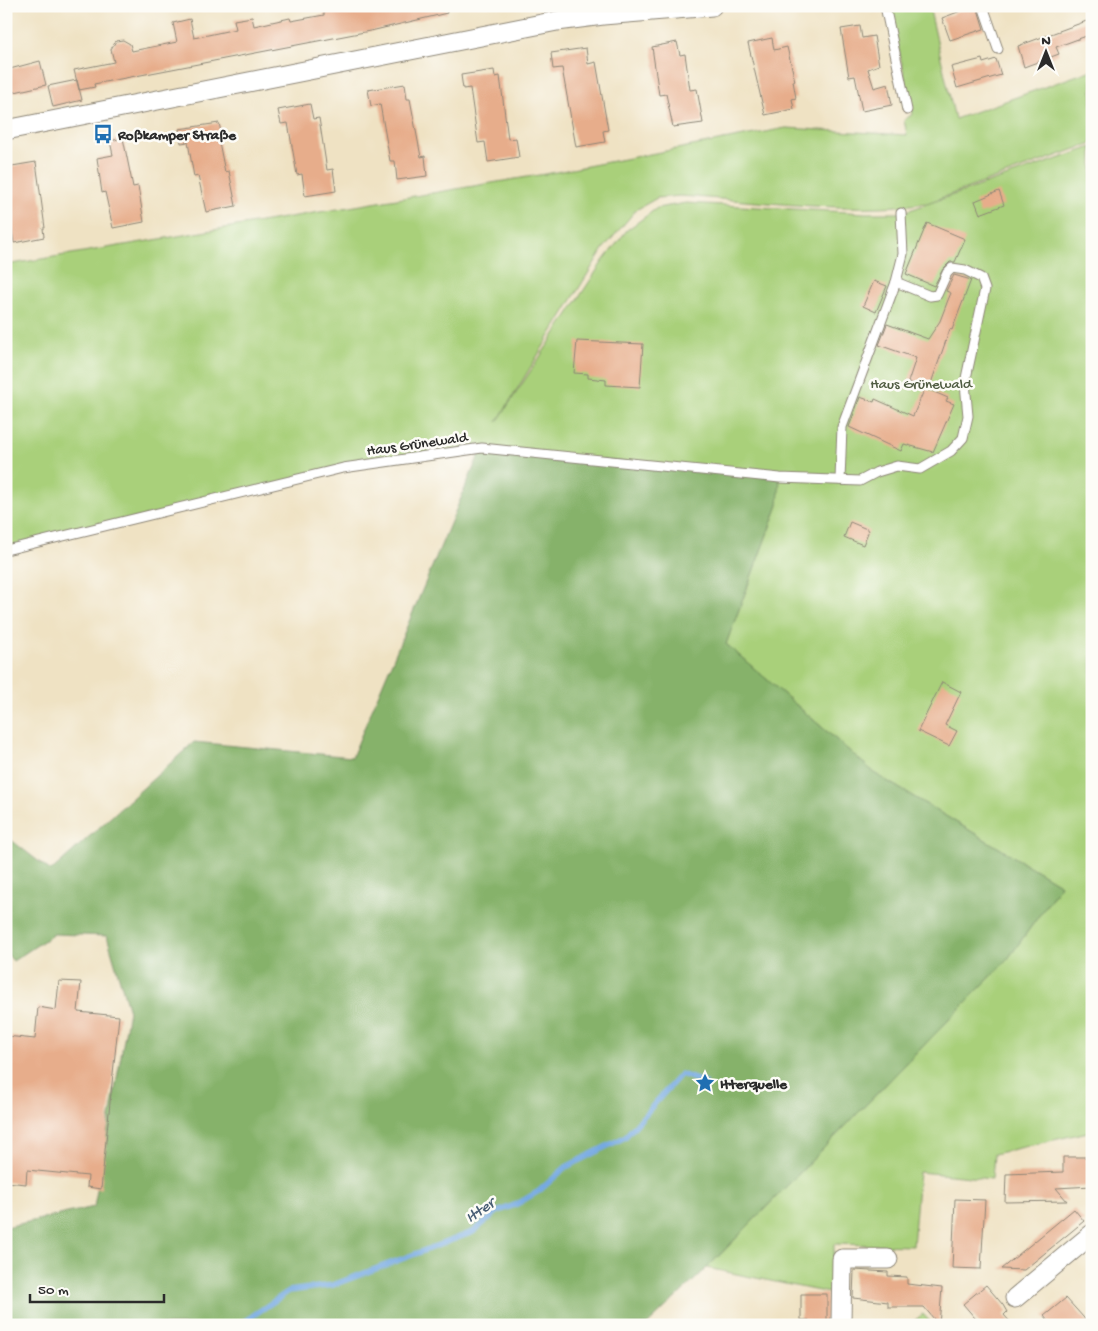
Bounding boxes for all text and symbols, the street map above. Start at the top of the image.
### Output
north arrow [1020,28,1070,78]
text: N [1041,33,1051,50]
bus stop icon: Roßkamper Straße [92,123,114,145]
place label: Roßkamper Straße [117,127,237,145]
park label: Haus Grünewald [870,376,973,394]
street label: Haus Grünewald [366,429,470,461]
place icon: Itterquelle [694,1072,716,1094]
place label: Itterquelle [720,1076,788,1094]
water label: Itter [463,1193,502,1228]
scale bar [30,1271,164,1303]
text: 50 m [38,1282,69,1300]

